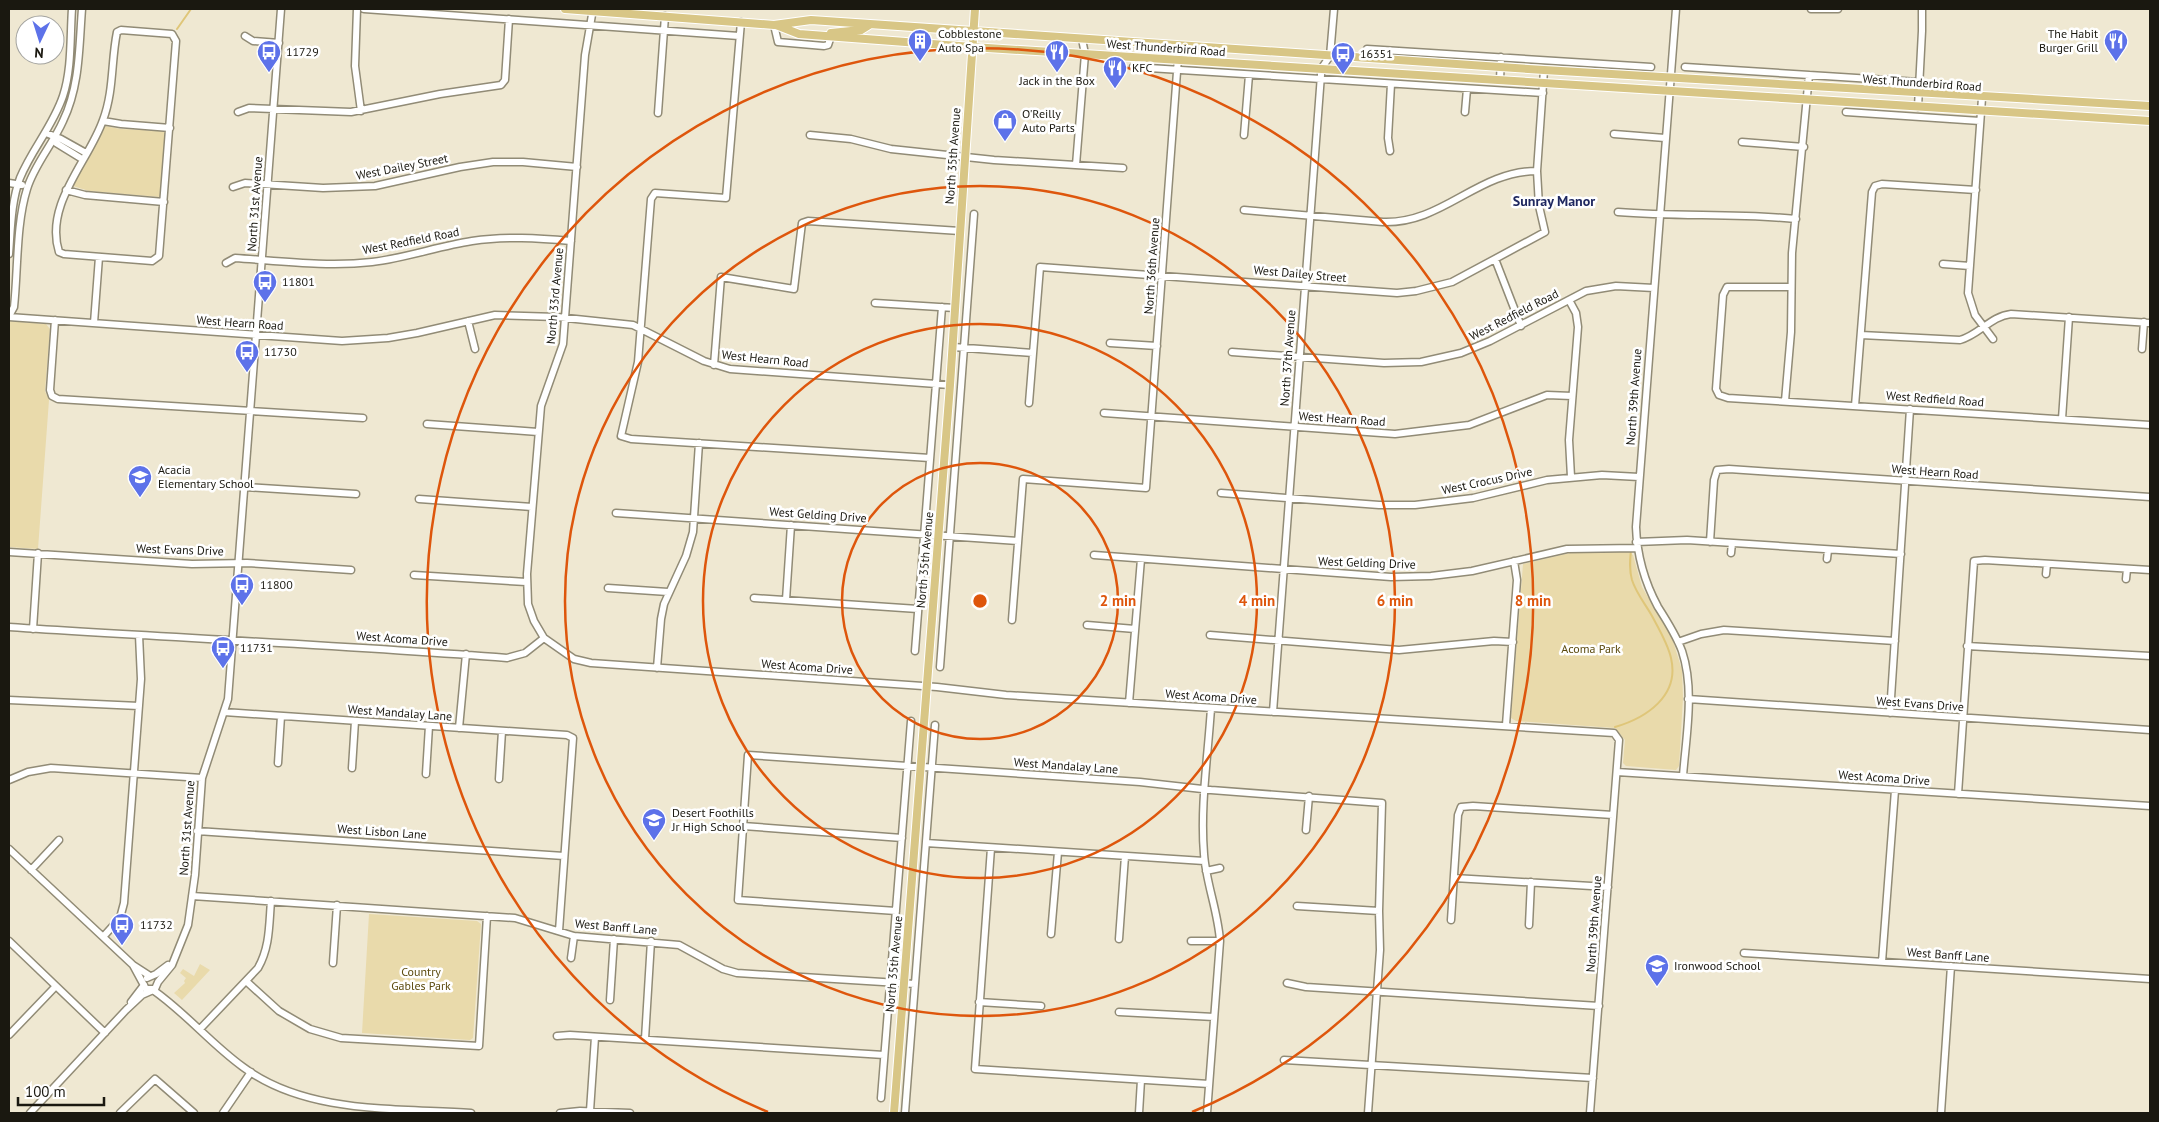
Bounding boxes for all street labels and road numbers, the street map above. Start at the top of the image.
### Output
street label: West Thunderbird Road [1106,36,1226,59]
street label: West Thunderbird Road [1862,71,1982,94]
street label: North 35th Avenue [942,107,963,205]
street label: West Dailey Street [355,150,449,183]
street label: North 31st Avenue [244,156,265,252]
street label: North 36th Avenue [1141,217,1162,315]
street label: West Redfield Road [361,224,460,257]
street label: North 33rd Avenue [543,247,566,345]
street label: West Dailey Street [1253,262,1347,285]
street label: West Redfield Road [1467,286,1561,344]
street label: North 37th Avenue [1277,309,1298,407]
street label: West Hearn Road [196,312,284,333]
street label: West Hearn Road [721,346,809,371]
street label: North 39th Avenue [1623,348,1644,446]
street label: West Redfield Road [1886,388,1985,409]
street label: West Hearn Road [1298,408,1386,429]
street label: West Hearn Road [1891,461,1979,482]
street label: West Crocus Drive [1440,464,1533,497]
street label: West Gelding Drive [769,504,867,525]
street label: North 35th Avenue [913,511,936,609]
street label: West Evans Drive [136,540,224,559]
street label: West Gelding Drive [1318,553,1416,572]
street label: West Acoma Drive [356,628,448,649]
street label: West Acoma Drive [761,656,853,677]
street label: West Acoma Drive [1165,686,1257,707]
street label: West Evans Drive [1876,693,1964,714]
street label: West Mandalay Lane [347,701,453,724]
street label: West Mandalay Lane [1013,754,1119,777]
street label: West Acoma Drive [1838,767,1930,788]
street label: North 31st Avenue [176,780,197,876]
street label: West Lisbon Lane [337,821,427,842]
street label: North 39th Avenue [1583,875,1604,973]
street label: West Banff Lane [574,915,658,938]
street label: North 35th Avenue [882,915,905,1013]
street label: West Banff Lane [1906,944,1990,965]

